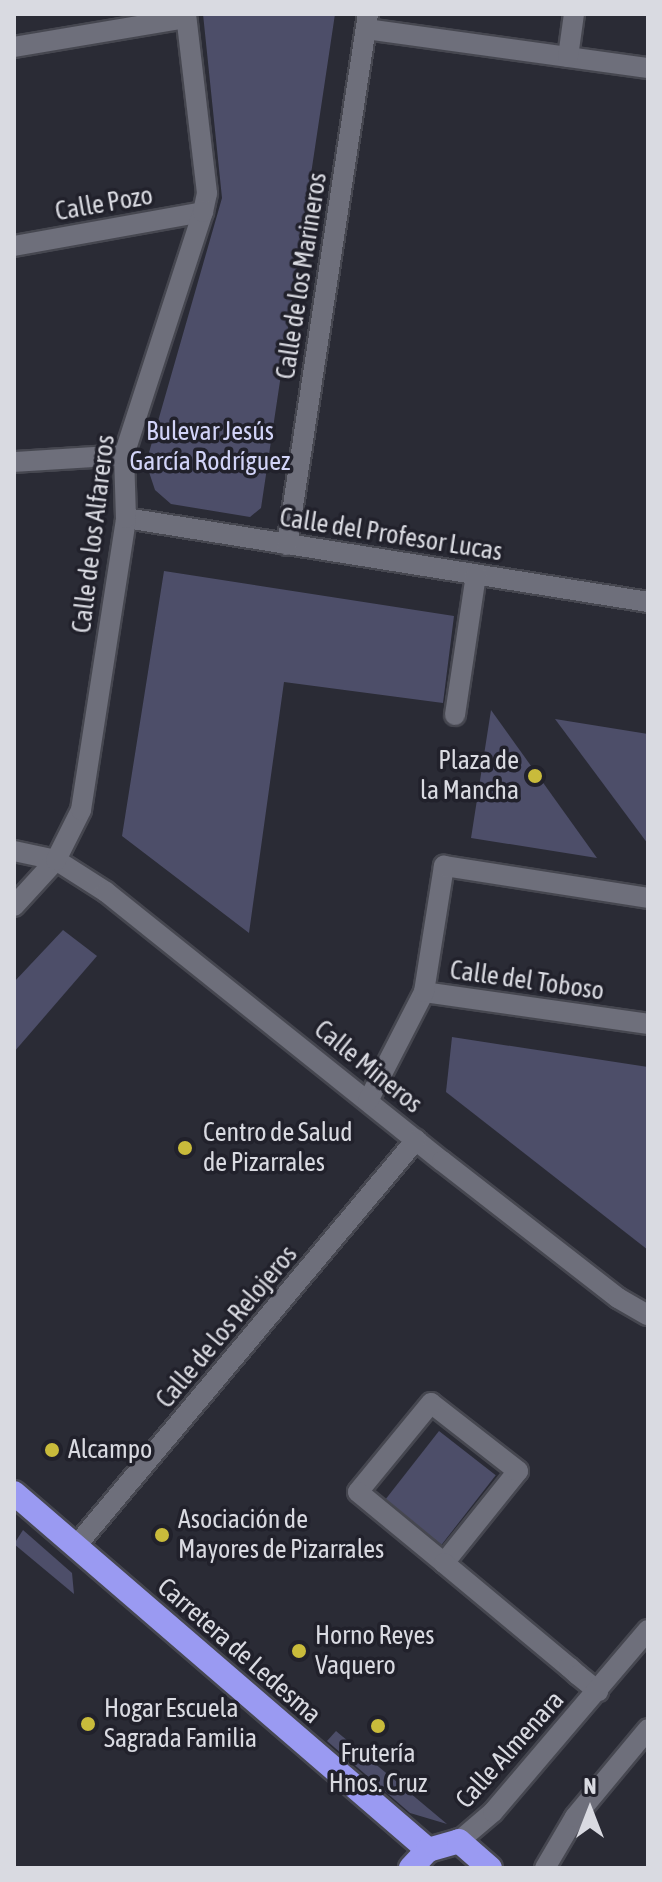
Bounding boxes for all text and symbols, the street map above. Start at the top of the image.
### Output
street label: Calle de los Marineros [270,171,334,381]
street label: Calle Pozo [53,180,155,228]
park label: Bulevar Jesús García Rodríguez [130,416,290,478]
street label: Calle de los Alfareros [66,433,122,635]
street label: Calle del Profesor Lucas [277,502,505,568]
place label: Plaza de la Mancha [420,745,519,806]
marker: Plaza de la Mancha [526,767,544,785]
street label: Calle del Toboso [448,955,606,1007]
street label: Calle Mineros [308,1014,428,1120]
place label: Centro de Salud de Pizarrales [203,1117,353,1178]
marker: Centro de Salud de Pizarrales [174,1137,196,1159]
street label: Calle de los Relojeros [150,1239,304,1415]
place label: Alcampo [68,1434,152,1466]
marker: Alcampo [43,1441,61,1459]
place label: Asociación de Mayores de Pizarrales [178,1504,384,1566]
marker: Asociación de Mayores de Pizarrales [153,1526,171,1544]
street label: Carretera de Ledesma [151,1572,327,1730]
place label: Horno Reyes Vaquero [315,1620,434,1682]
marker: Horno Reyes Vaquero [290,1642,308,1660]
street label: Calle Almenara [449,1685,571,1815]
place label: Hogar Escuela Sagrada Familia [104,1693,257,1754]
marker: Hogar Escuela Sagrada Familia [79,1715,97,1733]
marker: Frutería Hnos. Cruz [369,1717,387,1735]
place label: Frutería Hnos. Cruz [329,1738,427,1800]
north arrow [550,1770,630,1850]
text: N [584,1773,596,1799]

